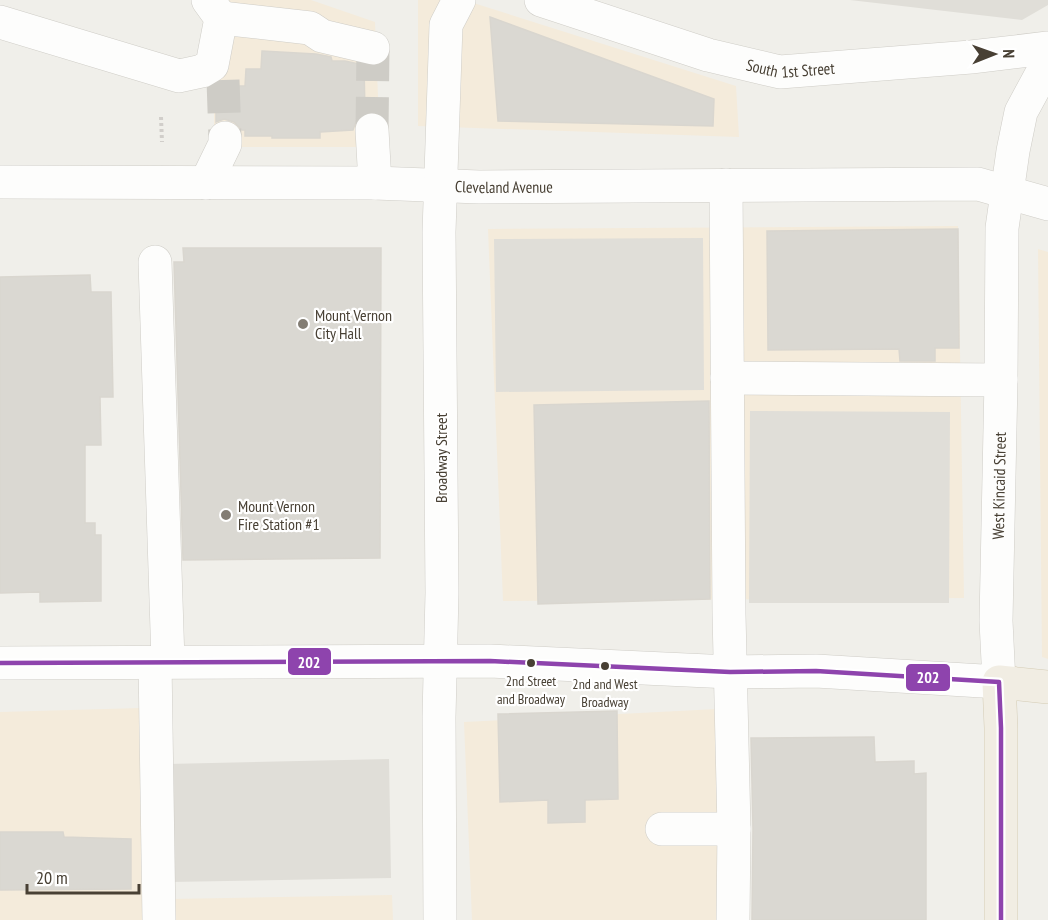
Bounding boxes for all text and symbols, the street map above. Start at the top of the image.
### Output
north arrow [964,24,1024,84]
text: N [999,49,1019,58]
street label: South 1st Street [744,54,836,82]
street label: Cleveland Avenue [455,176,553,197]
place label: Mount Vernon City Hall [315,305,392,343]
marker: Mount Vernon City Hall [296,317,310,331]
street label: Broadway Street [431,412,451,503]
street label: West Kincaid Street [988,431,1010,540]
place label: Mount Vernon Fire Station #1 [238,496,320,534]
marker: Mount Vernon Fire Station #1 [219,508,233,522]
line badge: 202 [287,647,332,676]
text: 202 [298,652,320,672]
marker: 2nd Street and Broadway [525,657,537,669]
marker: 2nd and West Broadway [599,660,611,672]
line badge: 202 [905,663,951,692]
text: 202 [917,667,939,687]
place label: 2nd Street and Broadway [497,672,566,708]
place label: 2nd and West Broadway [572,675,638,711]
scale bar [27,857,140,895]
text: 20 m [36,866,68,889]

